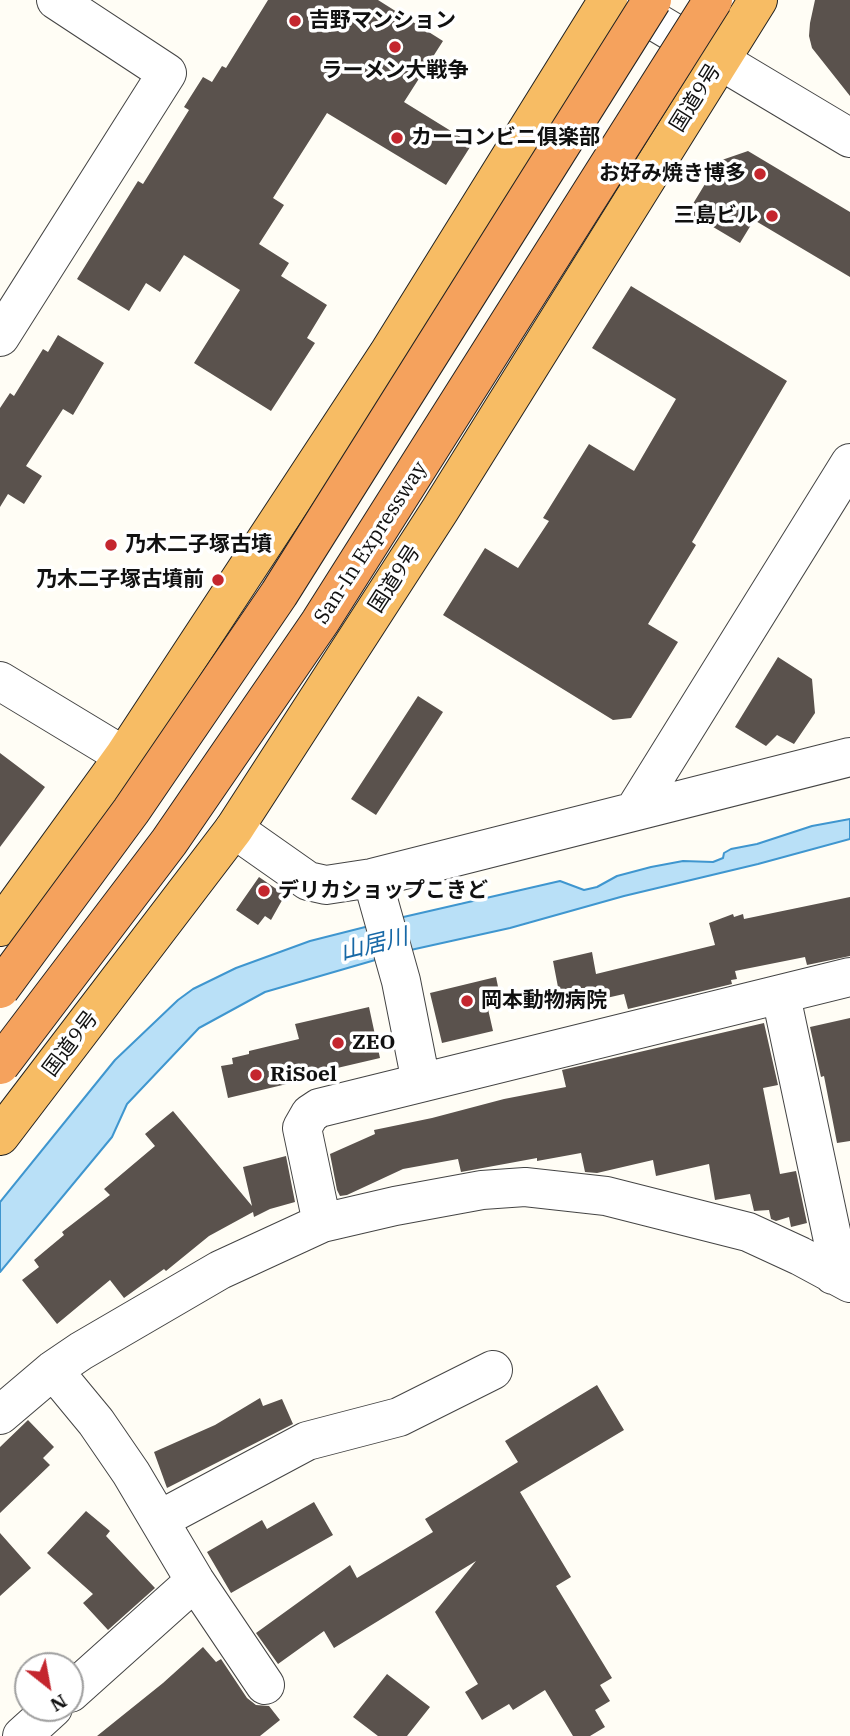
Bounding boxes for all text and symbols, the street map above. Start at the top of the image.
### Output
place label: 吉野マンション [309,8,456,34]
marker: 吉野マンション [287,13,303,29]
marker: ラーメン大戦争 [387,39,403,55]
place label: ラーメン大戦争 [322,58,468,84]
street label: 国道9号 [665,59,727,137]
place label: カーコンビニ俱楽部 [411,125,600,151]
marker: カーコンビニ俱楽部 [389,130,405,146]
place label: お好み焼き博多 [599,161,746,187]
marker: お好み焼き博多 [752,166,768,182]
place label: 三島ビル [674,203,758,229]
marker: 三島ビル [764,208,780,224]
street label: San-In Expressway [309,457,433,629]
place label: 乃木二子塚古墳 [125,532,272,558]
marker: 乃木二子塚古墳 [103,537,119,553]
street label: 国道9号 [364,540,426,618]
place label: 乃木二子塚古墳前 [36,567,204,593]
marker: 乃木二子塚古墳前 [210,572,226,588]
place label: デリカショップこきど [278,878,488,904]
marker: デリカショップこきど [256,883,272,899]
water label: 山居川 [337,923,411,967]
place label: 岡本動物病院 [481,988,607,1014]
marker: 岡本動物病院 [459,993,475,1009]
street label: 国道9号 [38,1006,104,1082]
place label: ZEO [352,1030,395,1056]
marker: ZEO [330,1035,346,1051]
place label: RiSoel [270,1062,337,1088]
marker: RiSoel [248,1067,264,1083]
north arrow [14,1652,84,1722]
text: N [46,1689,71,1717]

